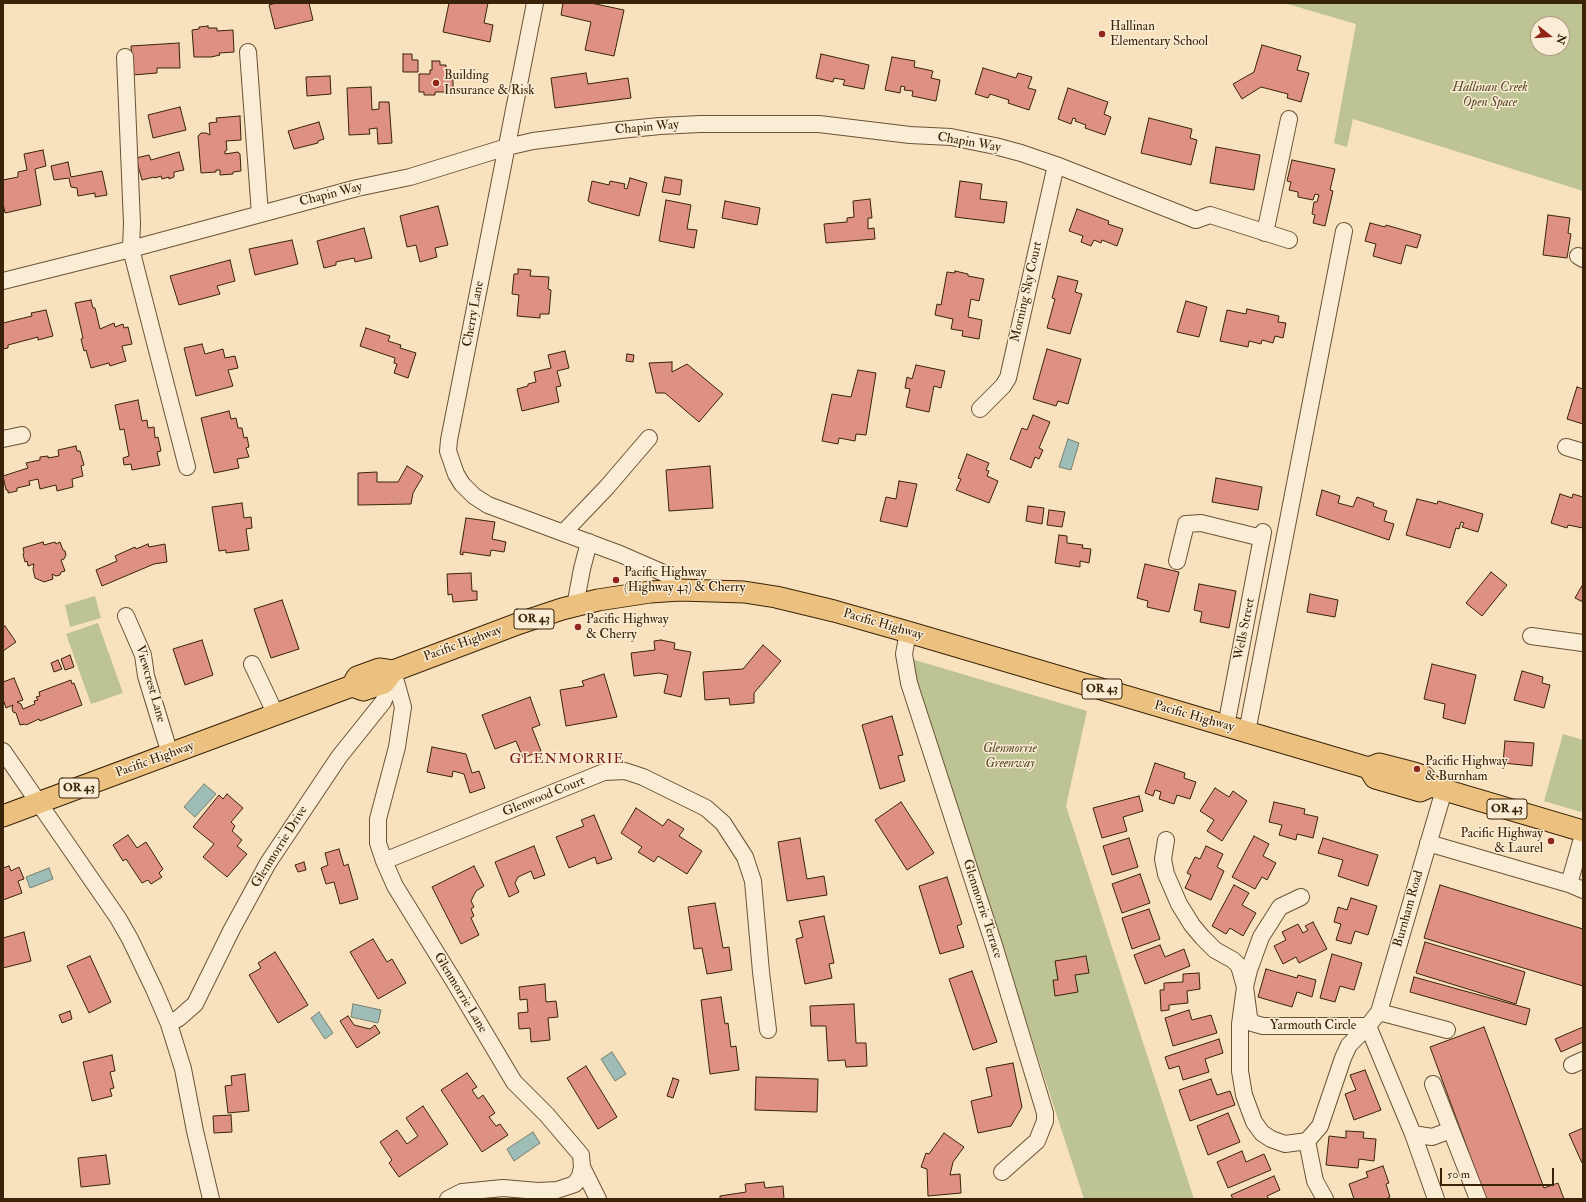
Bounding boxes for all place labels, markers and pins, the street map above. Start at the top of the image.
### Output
place label: Hallinan Elementary School [1110,19,1208,50]
marker: Hallinan Elementary School [1097,29,1107,39]
place label: Building Insurance & Risk [444,68,534,99]
marker: Building Insurance & Risk [431,78,441,88]
place label: Pacific Highway (Highway 43) & Cherry [624,565,745,596]
marker: Pacific Highway (Highway 43) & Cherry [611,575,621,585]
place label: Pacific Highway & Cherry [586,612,669,643]
marker: Pacific Highway & Cherry [573,622,583,632]
place label: Pacific Highway & Burnham [1425,754,1508,785]
marker: Pacific Highway & Burnham [1412,764,1422,774]
place label: Pacific Highway & Laurel [1460,826,1543,857]
marker: Pacific Highway & Laurel [1546,836,1556,846]

